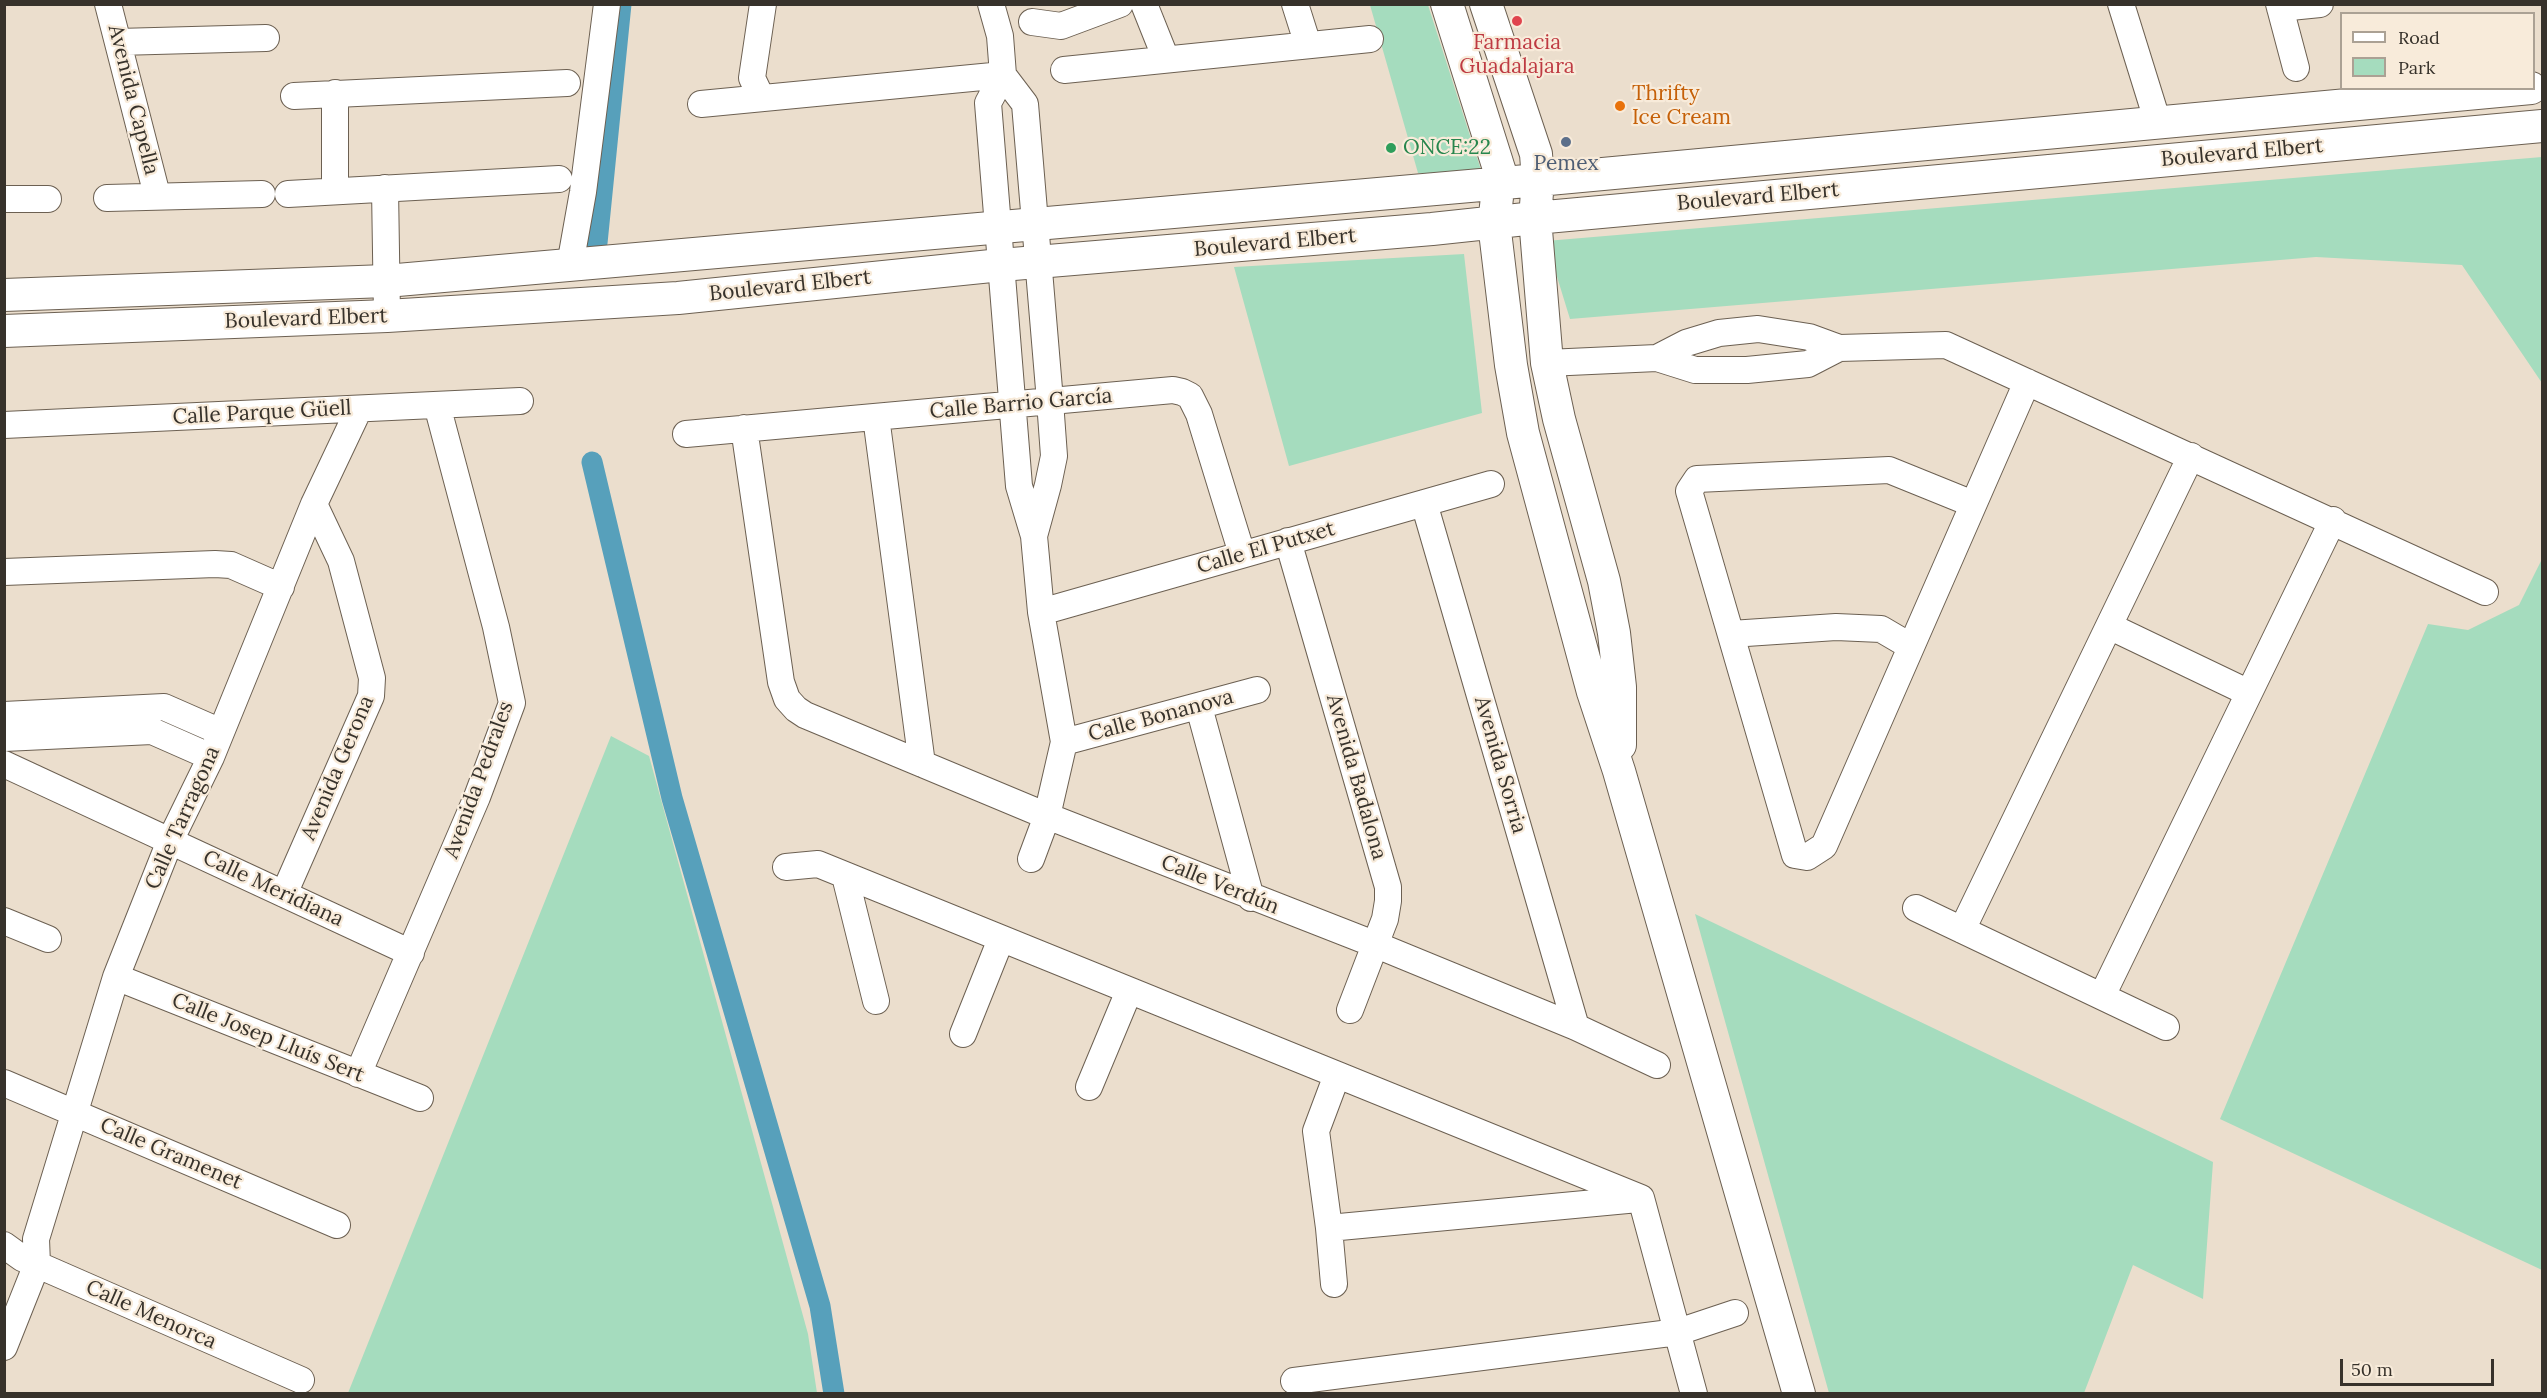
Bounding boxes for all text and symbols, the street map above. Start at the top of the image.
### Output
legend [2340,12,2535,90]
marker: Farmacia Guadalajara [1510,14,1524,28]
street label: Avenida Capella [102,22,164,178]
text: Road [2398,26,2440,49]
place label: Farmacia Guadalajara [1459,30,1575,80]
text: Park [2398,56,2435,79]
place label: Thrifty Ice Cream [1632,81,1731,131]
marker: Thrifty Ice Cream [1613,99,1627,113]
street label: Boulevard Elbert [2160,133,2324,173]
place label: ONCE:22 [1403,135,1491,161]
marker: Pemex [1559,135,1573,149]
marker: ONCE:22 [1384,141,1398,155]
place label: Pemex [1533,151,1599,177]
street label: Boulevard Elbert [1676,177,1840,217]
street label: Boulevard Elbert [1193,223,1357,263]
street label: Boulevard Elbert [708,265,872,307]
street label: Boulevard Elbert [224,304,388,334]
street label: Calle Barrio García [929,383,1113,425]
street label: Calle Parque Güell [172,396,352,430]
street label: Calle El Putxet [1194,516,1338,580]
street label: Calle Bonanova [1086,685,1236,747]
street label: Avenida Badalona [1320,691,1392,863]
street label: Avenida Gerona [296,692,380,844]
street label: Avenida Sorria [1468,694,1532,836]
street label: Avenida Pedrales [439,698,519,862]
street label: Calle Tarragona [140,743,226,893]
street label: Calle Meridiana [199,845,347,933]
street label: Calle Verdún [1157,850,1283,920]
street label: Calle Josep Lluís Sert [168,988,368,1088]
street label: Calle Gramenet [96,1113,246,1195]
street label: Calle Menorca [82,1275,220,1355]
scale bar [2343,1347,2498,1385]
text: 50 m [2351,1358,2393,1381]

